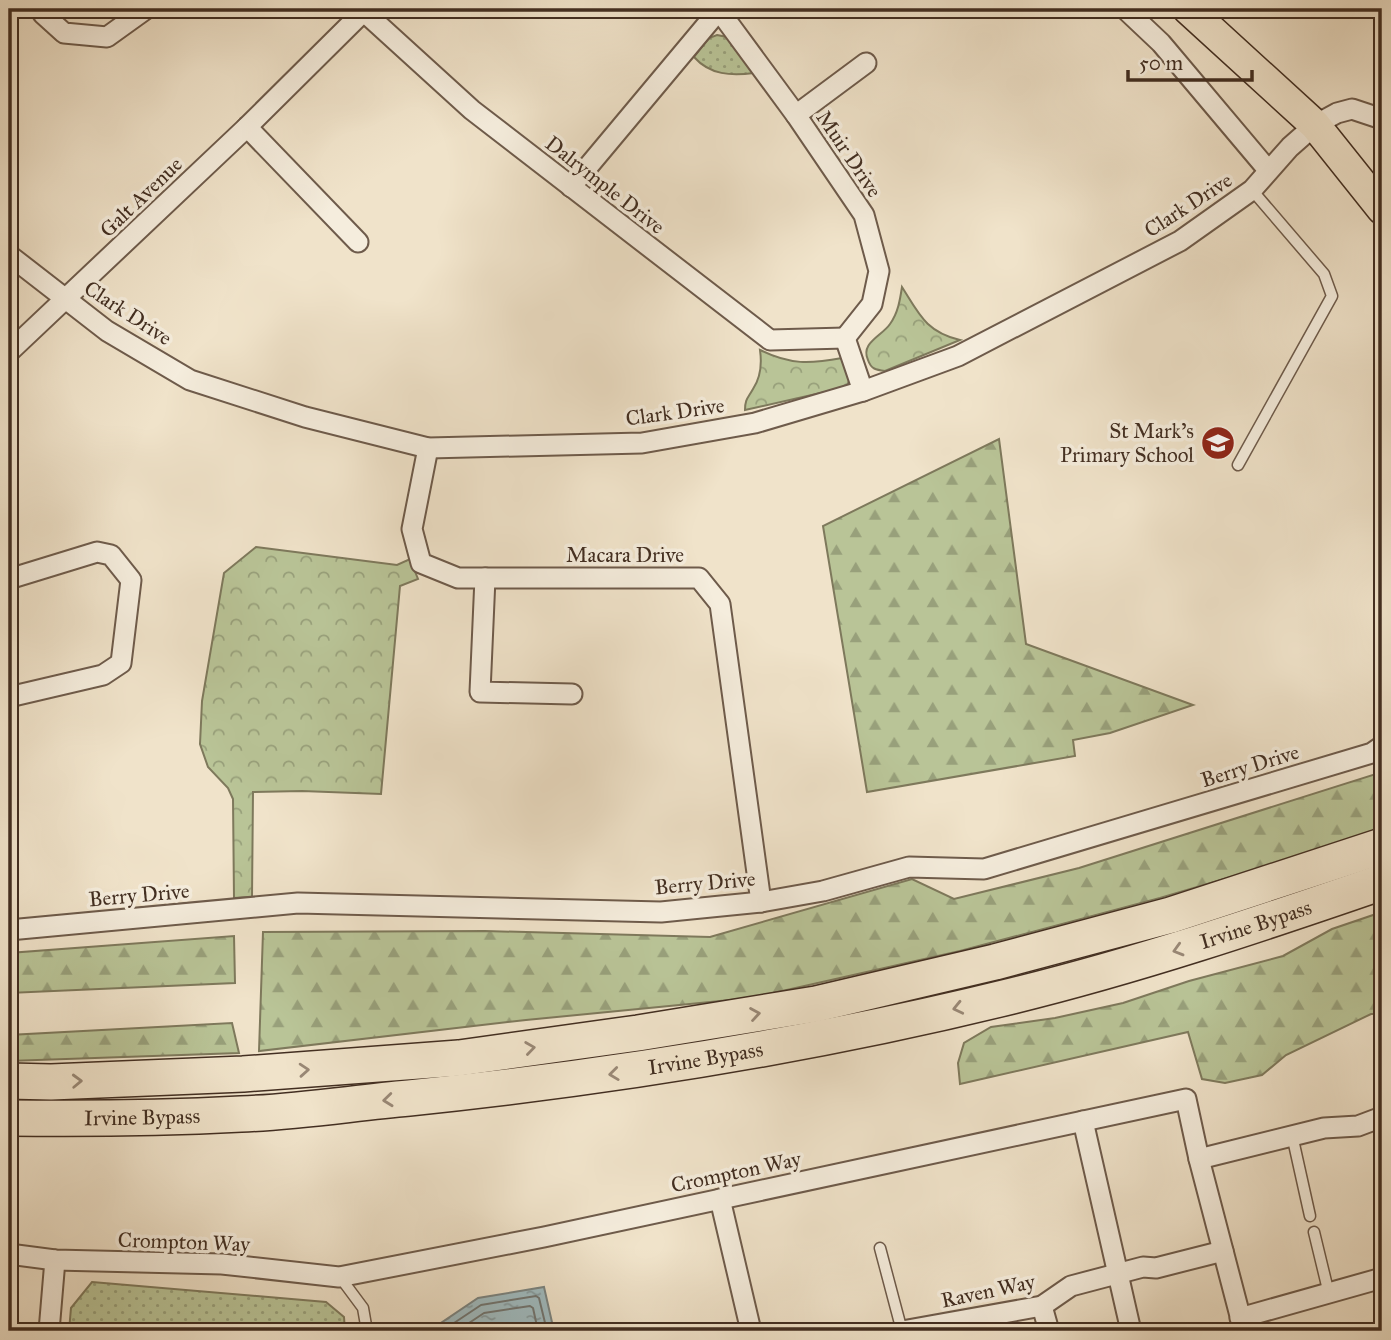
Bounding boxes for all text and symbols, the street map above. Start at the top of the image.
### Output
scale bar [1128,38,1253,82]
text: 50 m [1139,50,1184,76]
street label: Muir Drive [810,106,888,203]
street label: Dalrymple Drive [540,130,670,240]
street label: Galt Avenue [94,151,188,243]
street label: Clark Drive [1139,167,1237,243]
street label: Clark Drive [79,275,177,351]
street label: Clark Drive [624,392,726,432]
place label: St Mark's Primary School [1060,418,1194,468]
school or university icon: St Mark's Primary School [1199,424,1237,462]
street label: Macara Drive [566,542,684,568]
street label: Berry Drive [1198,739,1302,793]
street label: Berry Drive [653,866,757,900]
street label: Berry Drive [87,878,191,912]
street label: Irvine Bypass [1197,894,1315,955]
one-way arrow [1172,941,1184,956]
one-way arrow [952,1000,964,1015]
one-way arrow [749,1007,761,1022]
street label: Irvine Bypass [646,1036,765,1081]
one-way arrow [525,1041,536,1056]
one-way arrow [299,1063,310,1078]
one-way arrow [609,1067,620,1082]
one-way arrow [72,1074,83,1089]
one-way arrow [383,1092,394,1107]
street label: Irvine Bypass [84,1103,201,1131]
street label: Crompton Way [669,1145,805,1198]
street label: Crompton Way [117,1227,252,1257]
street label: Raven Way [939,1268,1038,1314]

